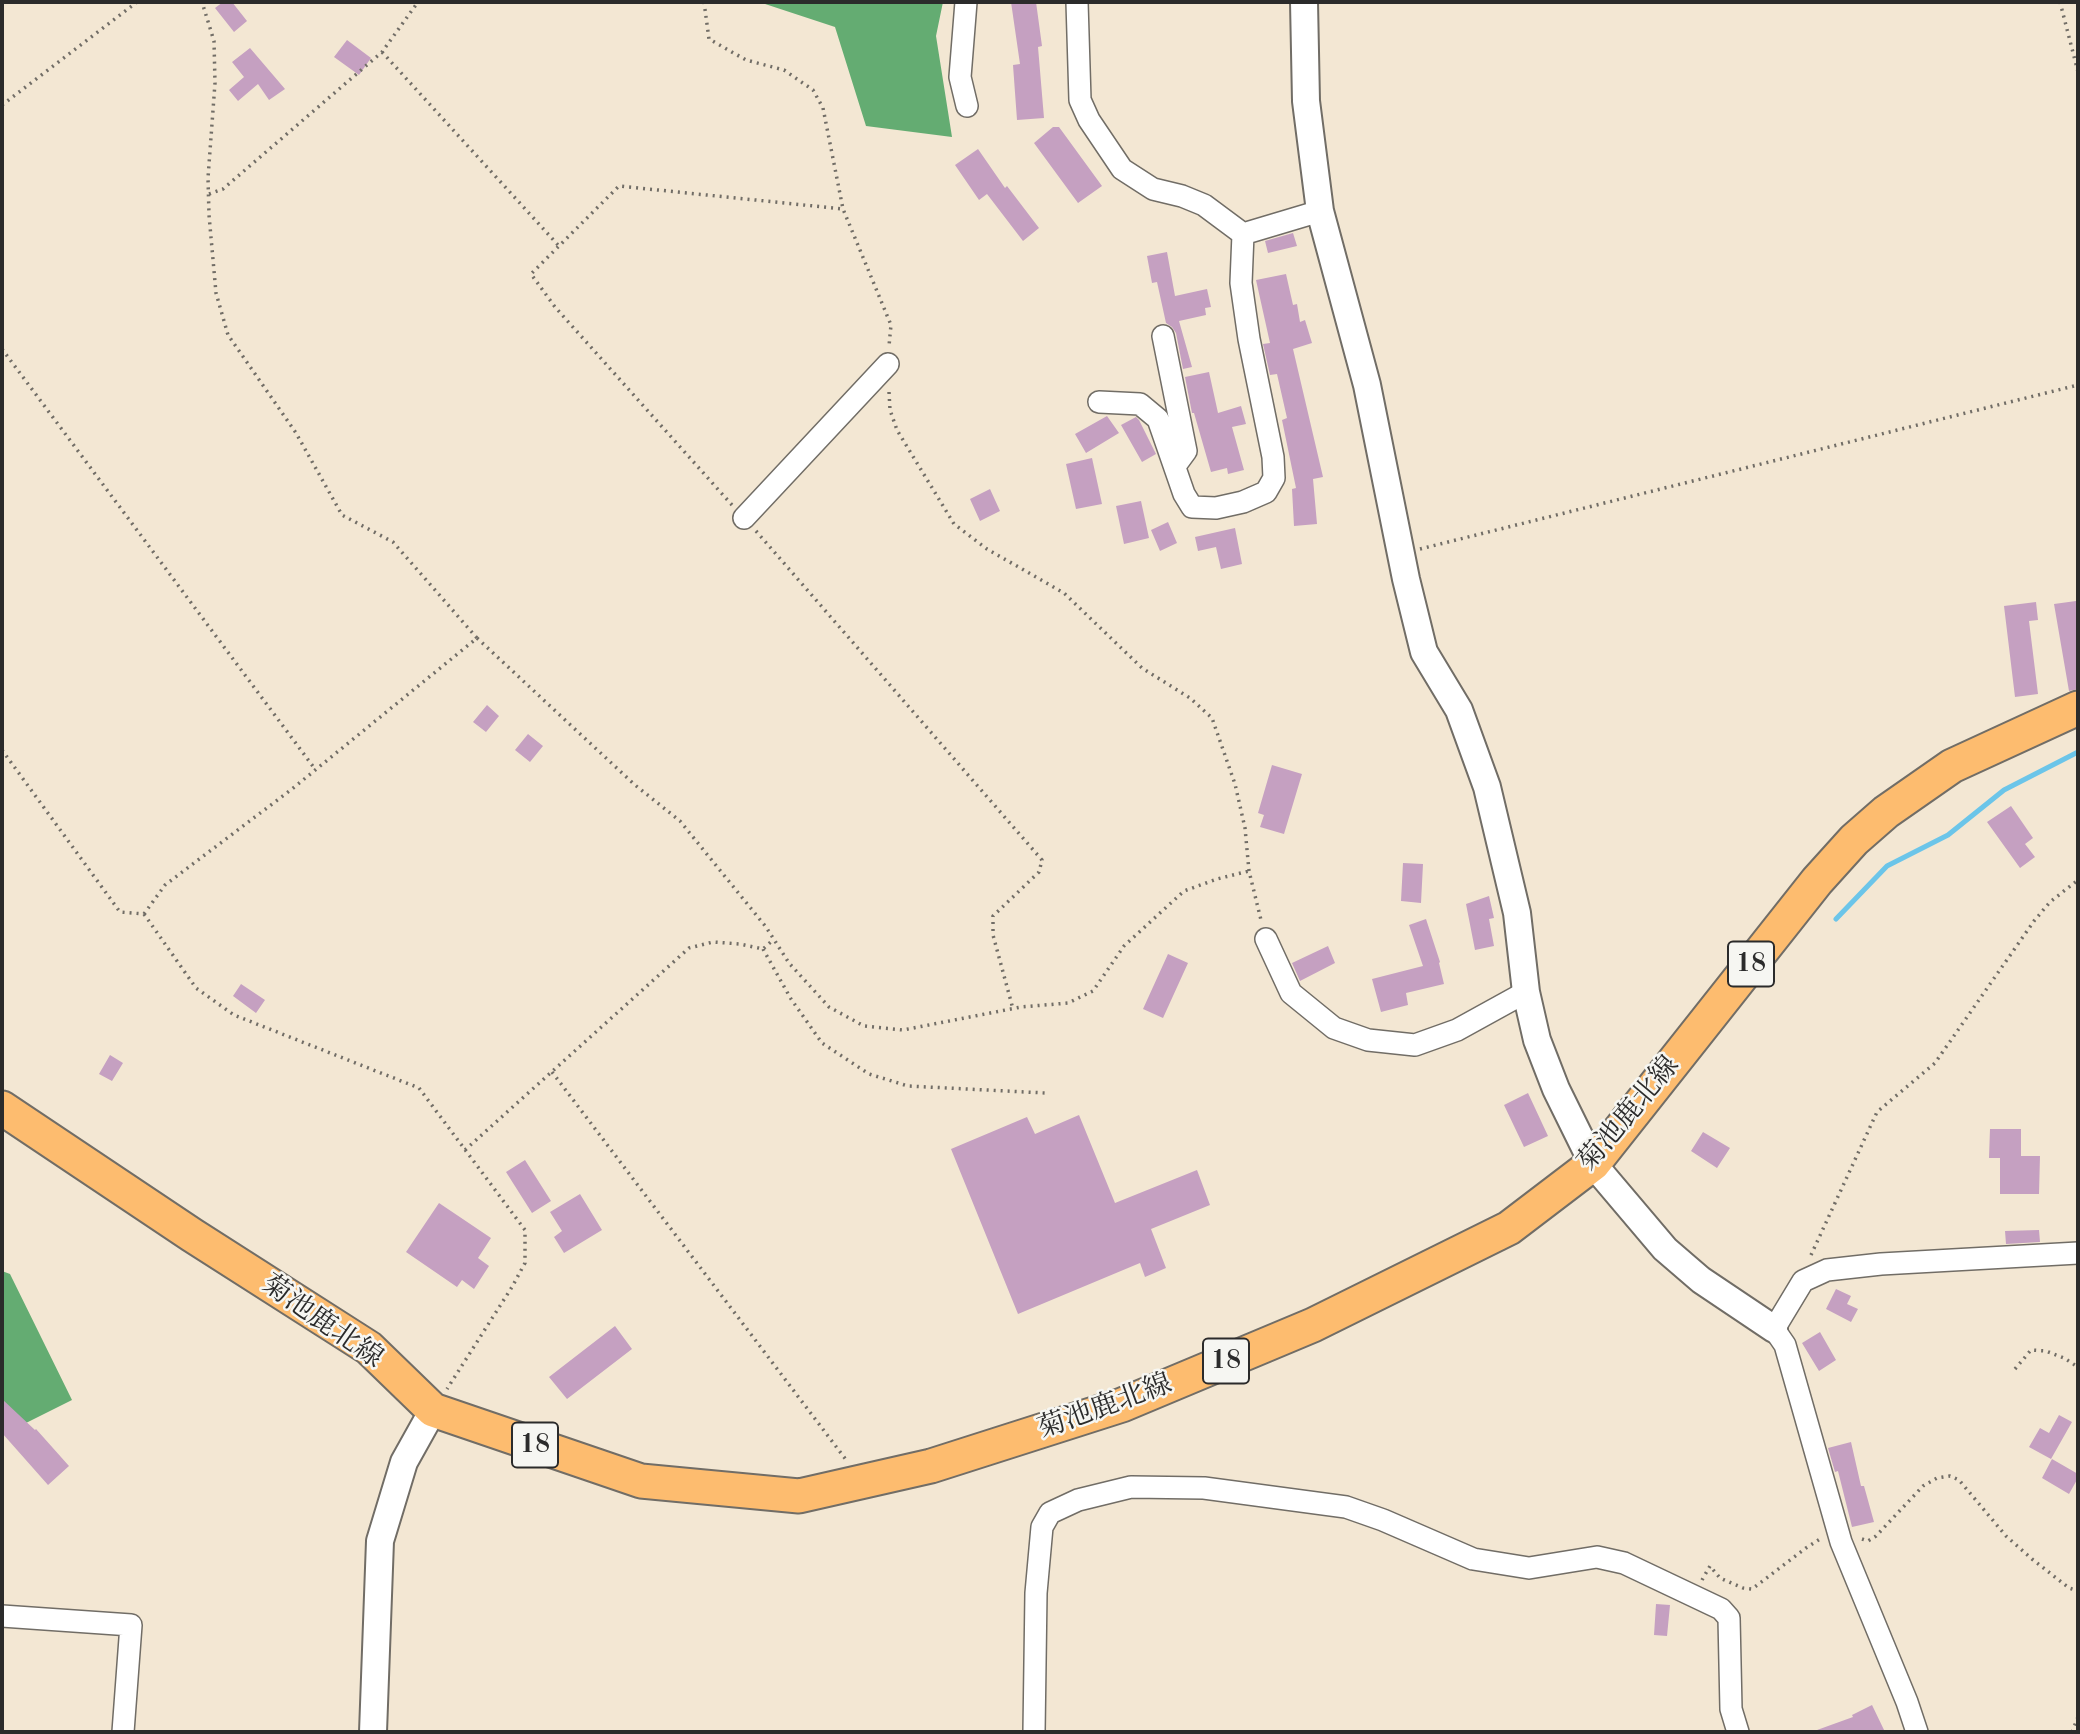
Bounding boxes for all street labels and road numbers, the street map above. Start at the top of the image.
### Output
road number: 18 [1728,942,1774,987]
street label: 菊池鹿北線 [1571,1050,1687,1178]
street label: 菊池鹿北線 [255,1268,389,1376]
road number: 18 [1203,1338,1249,1384]
street label: 菊池鹿北線 [1033,1367,1177,1447]
road number: 18 [512,1422,558,1468]

